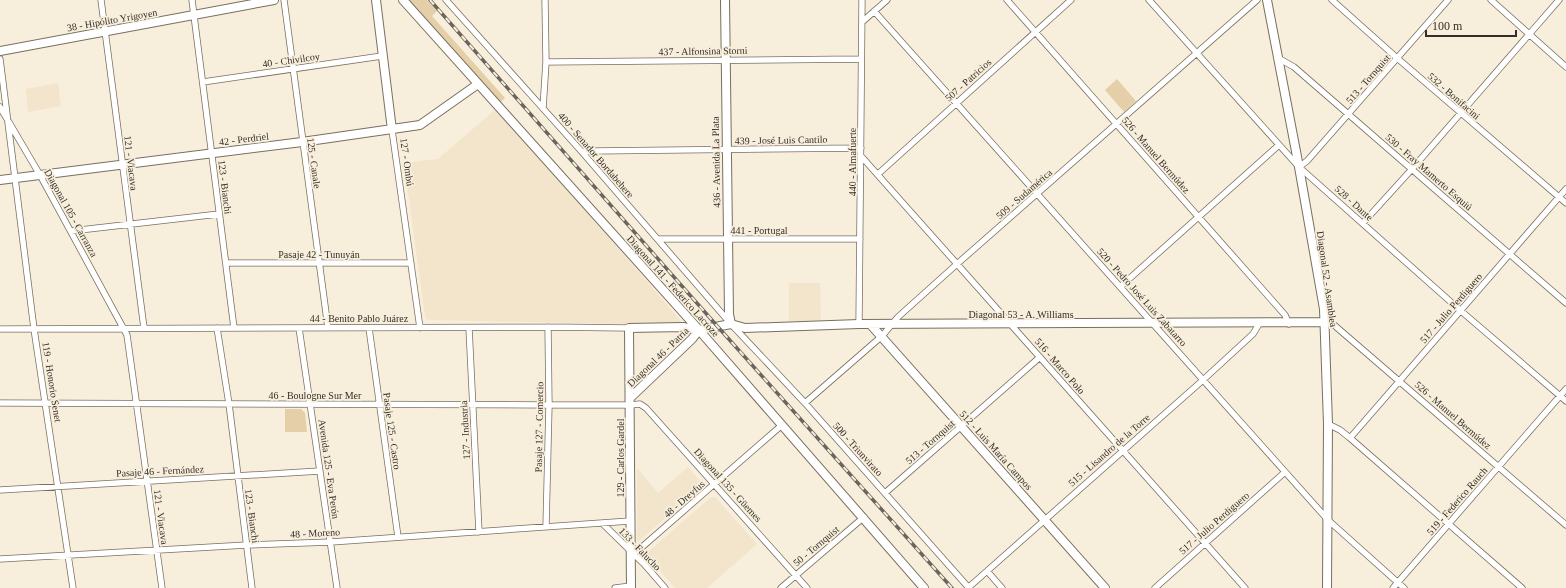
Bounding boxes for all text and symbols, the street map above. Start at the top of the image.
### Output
street label: 38 - Hipólito Yrigoyen [66,7,158,33]
scale bar [1426,12,1516,38]
text: 100 m [1432,19,1463,33]
street label: 437 - Alfonsina Storni [658,45,748,57]
street label: 40 - Chivilcoy [262,51,320,69]
street label: 513 - Tornquist [1344,52,1392,106]
street label: 507 - Patricios [943,56,993,104]
street label: 532 - Bonifacini [1426,70,1483,122]
street label: 400 - Senador Bordabehere [556,110,636,200]
street label: 526 - Manuel Bermúdez [1120,115,1192,196]
street label: 436 - Avenida La Plata [710,116,722,208]
street label: 440 - Almafuerte [847,127,858,196]
street label: 42 - Perdriel [219,130,270,148]
street label: 530 - Fray Mamerto Esquiú [1383,131,1475,213]
street label: 439 - José Luis Cantilo [735,134,827,146]
street label: 121 - Viacava [122,135,140,192]
street label: 125 - Canale [305,137,323,190]
street label: 127 - Ombú [398,137,416,187]
street label: 123 - Bianchi [216,159,234,215]
street label: 509 - Sudamérica [994,166,1055,221]
street label: Diagonal 105 - Carranza [42,167,100,259]
street label: 528 - Dante [1333,183,1376,223]
street label: 441 - Portugal [730,225,788,236]
street label: Diagonal 52 - Asamblea [1315,230,1339,328]
street label: Diagonal 141 - Federico Lacroze [625,233,722,339]
street label: 520 - Pedro José Luis Zabatarro [1095,246,1189,348]
street label: Pasaje 42 - Tunuyán [278,249,360,260]
street label: 517 - Julio Perdiguero [1418,271,1484,345]
street label: Diagonal 53 - A. Williams [968,309,1074,320]
street label: 44 - Benito Pablo Juárez [310,313,409,324]
street label: Diagonal 46 - Patria [625,325,691,389]
street label: 516 - Marco Polo [1033,336,1087,396]
street label: 119 - Honorio Senet [40,341,64,423]
street label: 526 - Manuel Bermúdez [1413,379,1494,451]
street label: Pasaje 127 - Comercio [533,382,545,472]
street label: 46 - Boulogne Sur Mer [269,390,362,401]
street label: Pasaje 125 - Castro [381,392,403,470]
street label: 127 - Industria [458,400,472,460]
street label: 512 - Luis María Campos [958,408,1035,492]
street label: 515 - Lisandro de la Torre [1066,411,1152,488]
street label: 129 - Carlos Gardel [615,418,626,498]
street label: 513 - Tornquist [903,418,957,466]
street label: Avenida 125 - Eva Perón [317,419,341,519]
street label: 500 - Triunvirato [831,420,885,478]
street label: Diagonal 135 - Güemes [692,446,764,524]
street label: Pasaje 46 - Fernández [116,463,205,479]
street label: 519 - Federico Rauch [1425,465,1489,537]
street label: 48 - Dreyfus [661,478,707,520]
street label: 123 - Bianchi [243,488,261,544]
street label: 121 - Viacava [152,489,170,546]
street label: 517 - Julio Perdiguero [1177,490,1251,556]
street label: 50 - Tornquist [791,524,841,568]
street label: 133 - Falucho [617,525,663,573]
street label: 48 - Moreno [290,526,340,540]

